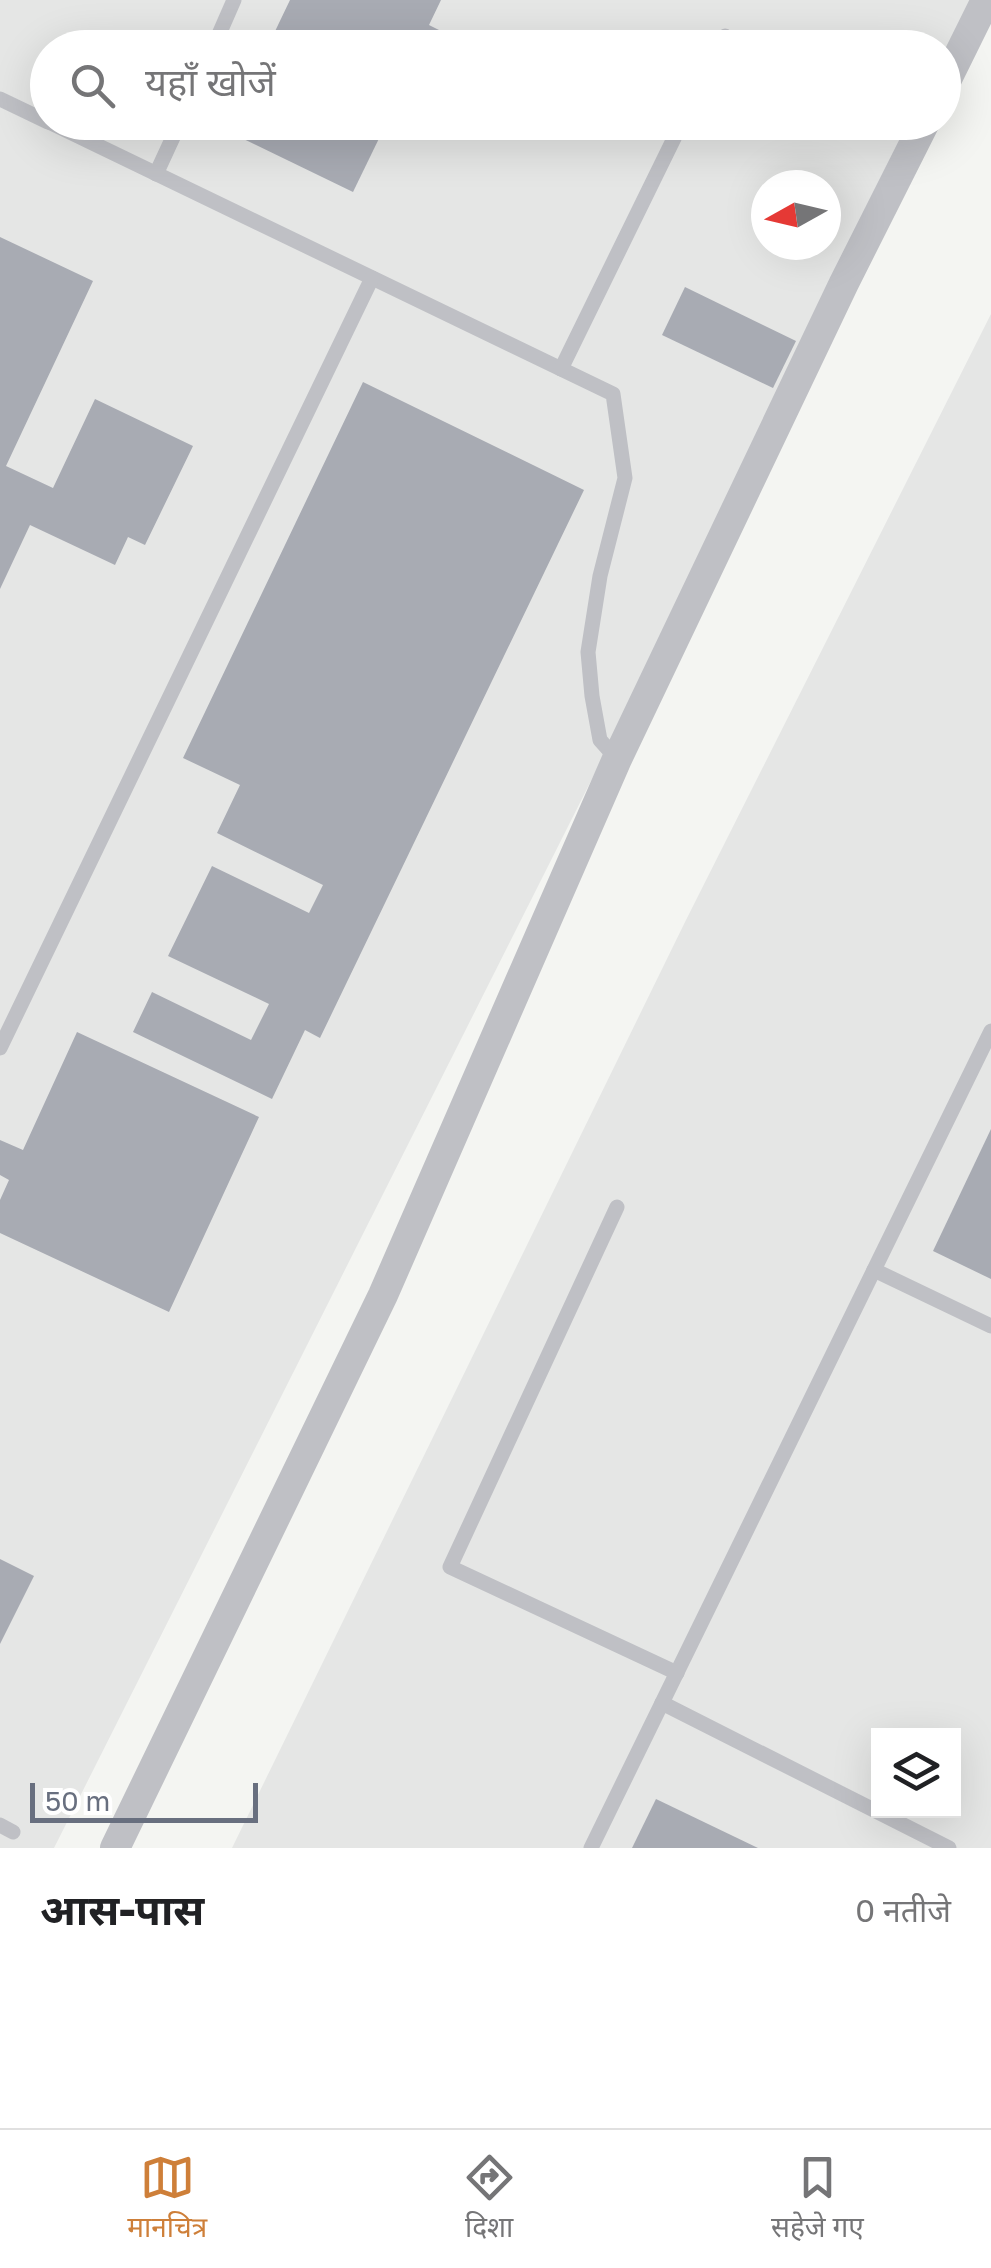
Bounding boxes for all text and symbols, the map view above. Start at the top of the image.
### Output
search box [30,30,961,140]
icon: search [65,58,120,113]
text: यहाँ खोजें [145,59,276,104]
north arrow [751,170,841,260]
map controls [871,1728,961,1818]
button: layers [871,1728,961,1818]
scale bar [30,1778,258,1822]
text: 50 m [45,1784,110,1817]
text: आस-पास [40,1884,204,1934]
text: 0 नतीजे [855,1891,951,1929]
tab: मानचित्र [127,2150,207,2248]
tab: दिशा [462,2150,517,2248]
tab: सहेजे गए [771,2150,864,2248]

